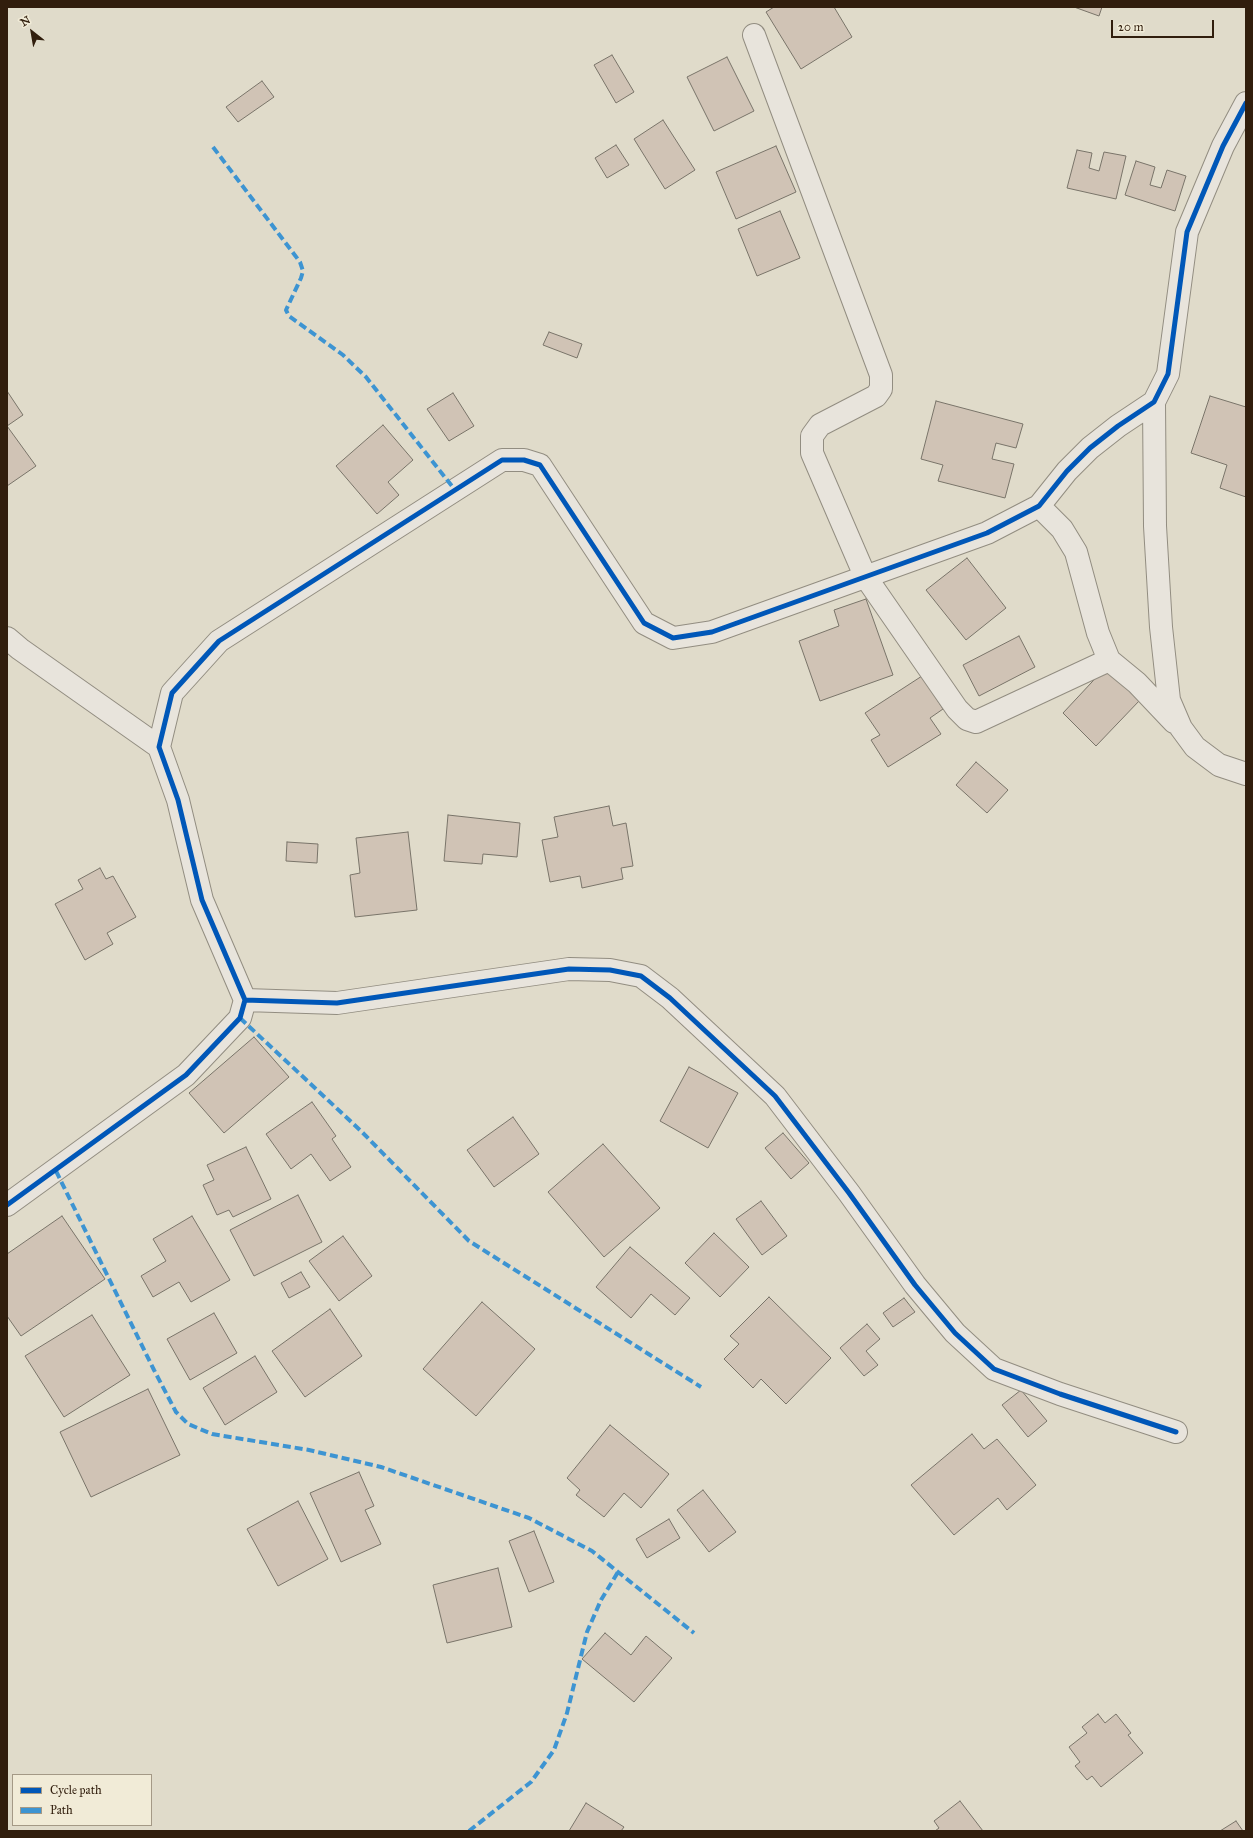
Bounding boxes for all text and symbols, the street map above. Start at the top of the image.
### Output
north arrow [12,12,52,52]
scale bar [1113,12,1216,38]
text: N [18,13,33,29]
text: 20 m [1118,20,1144,34]
legend [12,1774,152,1826]
text: Cycle path [50,1783,102,1797]
text: Path [50,1803,73,1817]

